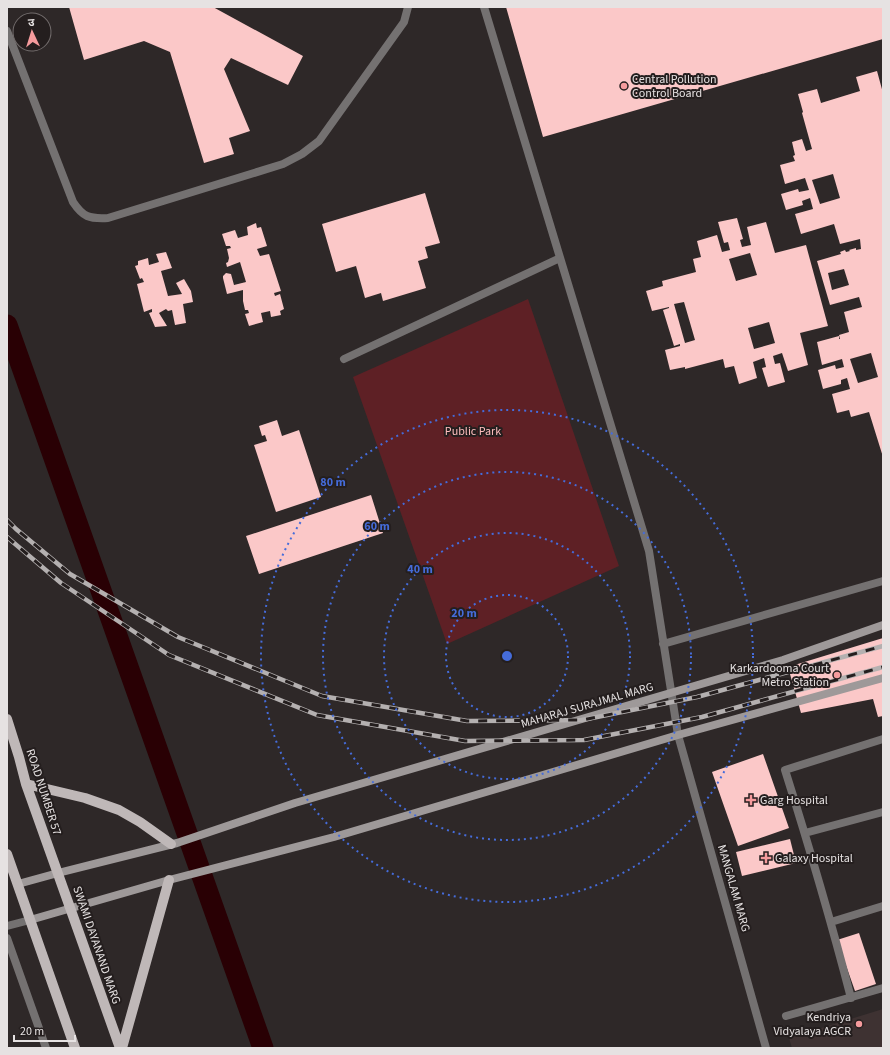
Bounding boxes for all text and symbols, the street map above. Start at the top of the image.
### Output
north arrow [12,12,52,52]
text: उ [28,15,36,30]
place label: Central Pollution Control Board [632,71,717,102]
marker: Central Pollution Control Board [619,81,629,91]
park label: Public Park [445,423,501,440]
text: 80 m [320,474,346,491]
text: 60 m [364,518,390,535]
text: 40 m [407,561,433,578]
text: 20 m [451,605,477,622]
centre of rings [500,649,514,663]
place label: Karkardooma Court Metro Station [730,660,829,691]
marker: Karkardooma Court Metro Station [832,670,842,680]
street label: MAHARAJ SURAJMAL MARG [519,678,655,733]
street label: ROAD NUMBER 57 [22,747,65,837]
place label: Garg Hospital [760,792,828,809]
marker: Garg Hospital [745,794,757,806]
street label: MANGALAM MARG [713,843,754,934]
place label: Galaxy Hospital [775,850,853,867]
marker: Galaxy Hospital [760,852,772,864]
street label: SWAMI DAYANAND MARG [68,884,125,1006]
place label: Kendriya Vidyalaya AGCR [773,1009,851,1040]
scale bar [14,1017,75,1043]
marker: Kendriya Vidyalaya AGCR [854,1019,864,1029]
text: 20 m [20,1023,44,1040]

